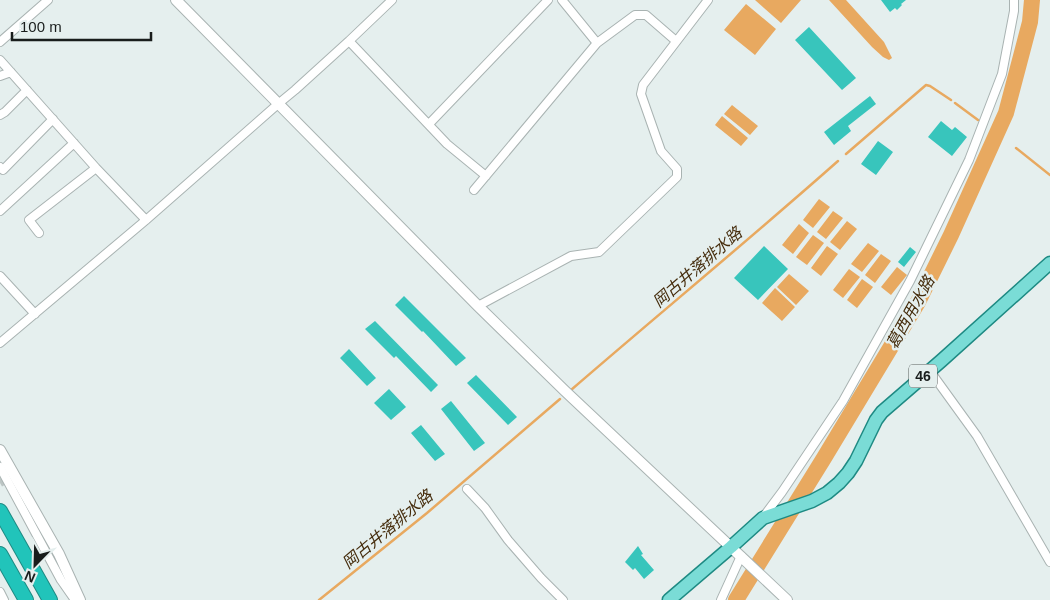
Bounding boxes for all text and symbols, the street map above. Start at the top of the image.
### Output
scale bar [12,10,151,42]
text: 100 m [20,18,62,35]
water label: 岡古井落排水路 [649,223,747,311]
water label: 葛西用水路 [884,271,938,351]
road number: 46 [909,364,937,388]
water label: 岡古井落排水路 [339,486,437,572]
north arrow [10,540,60,590]
text: N [22,568,38,586]

